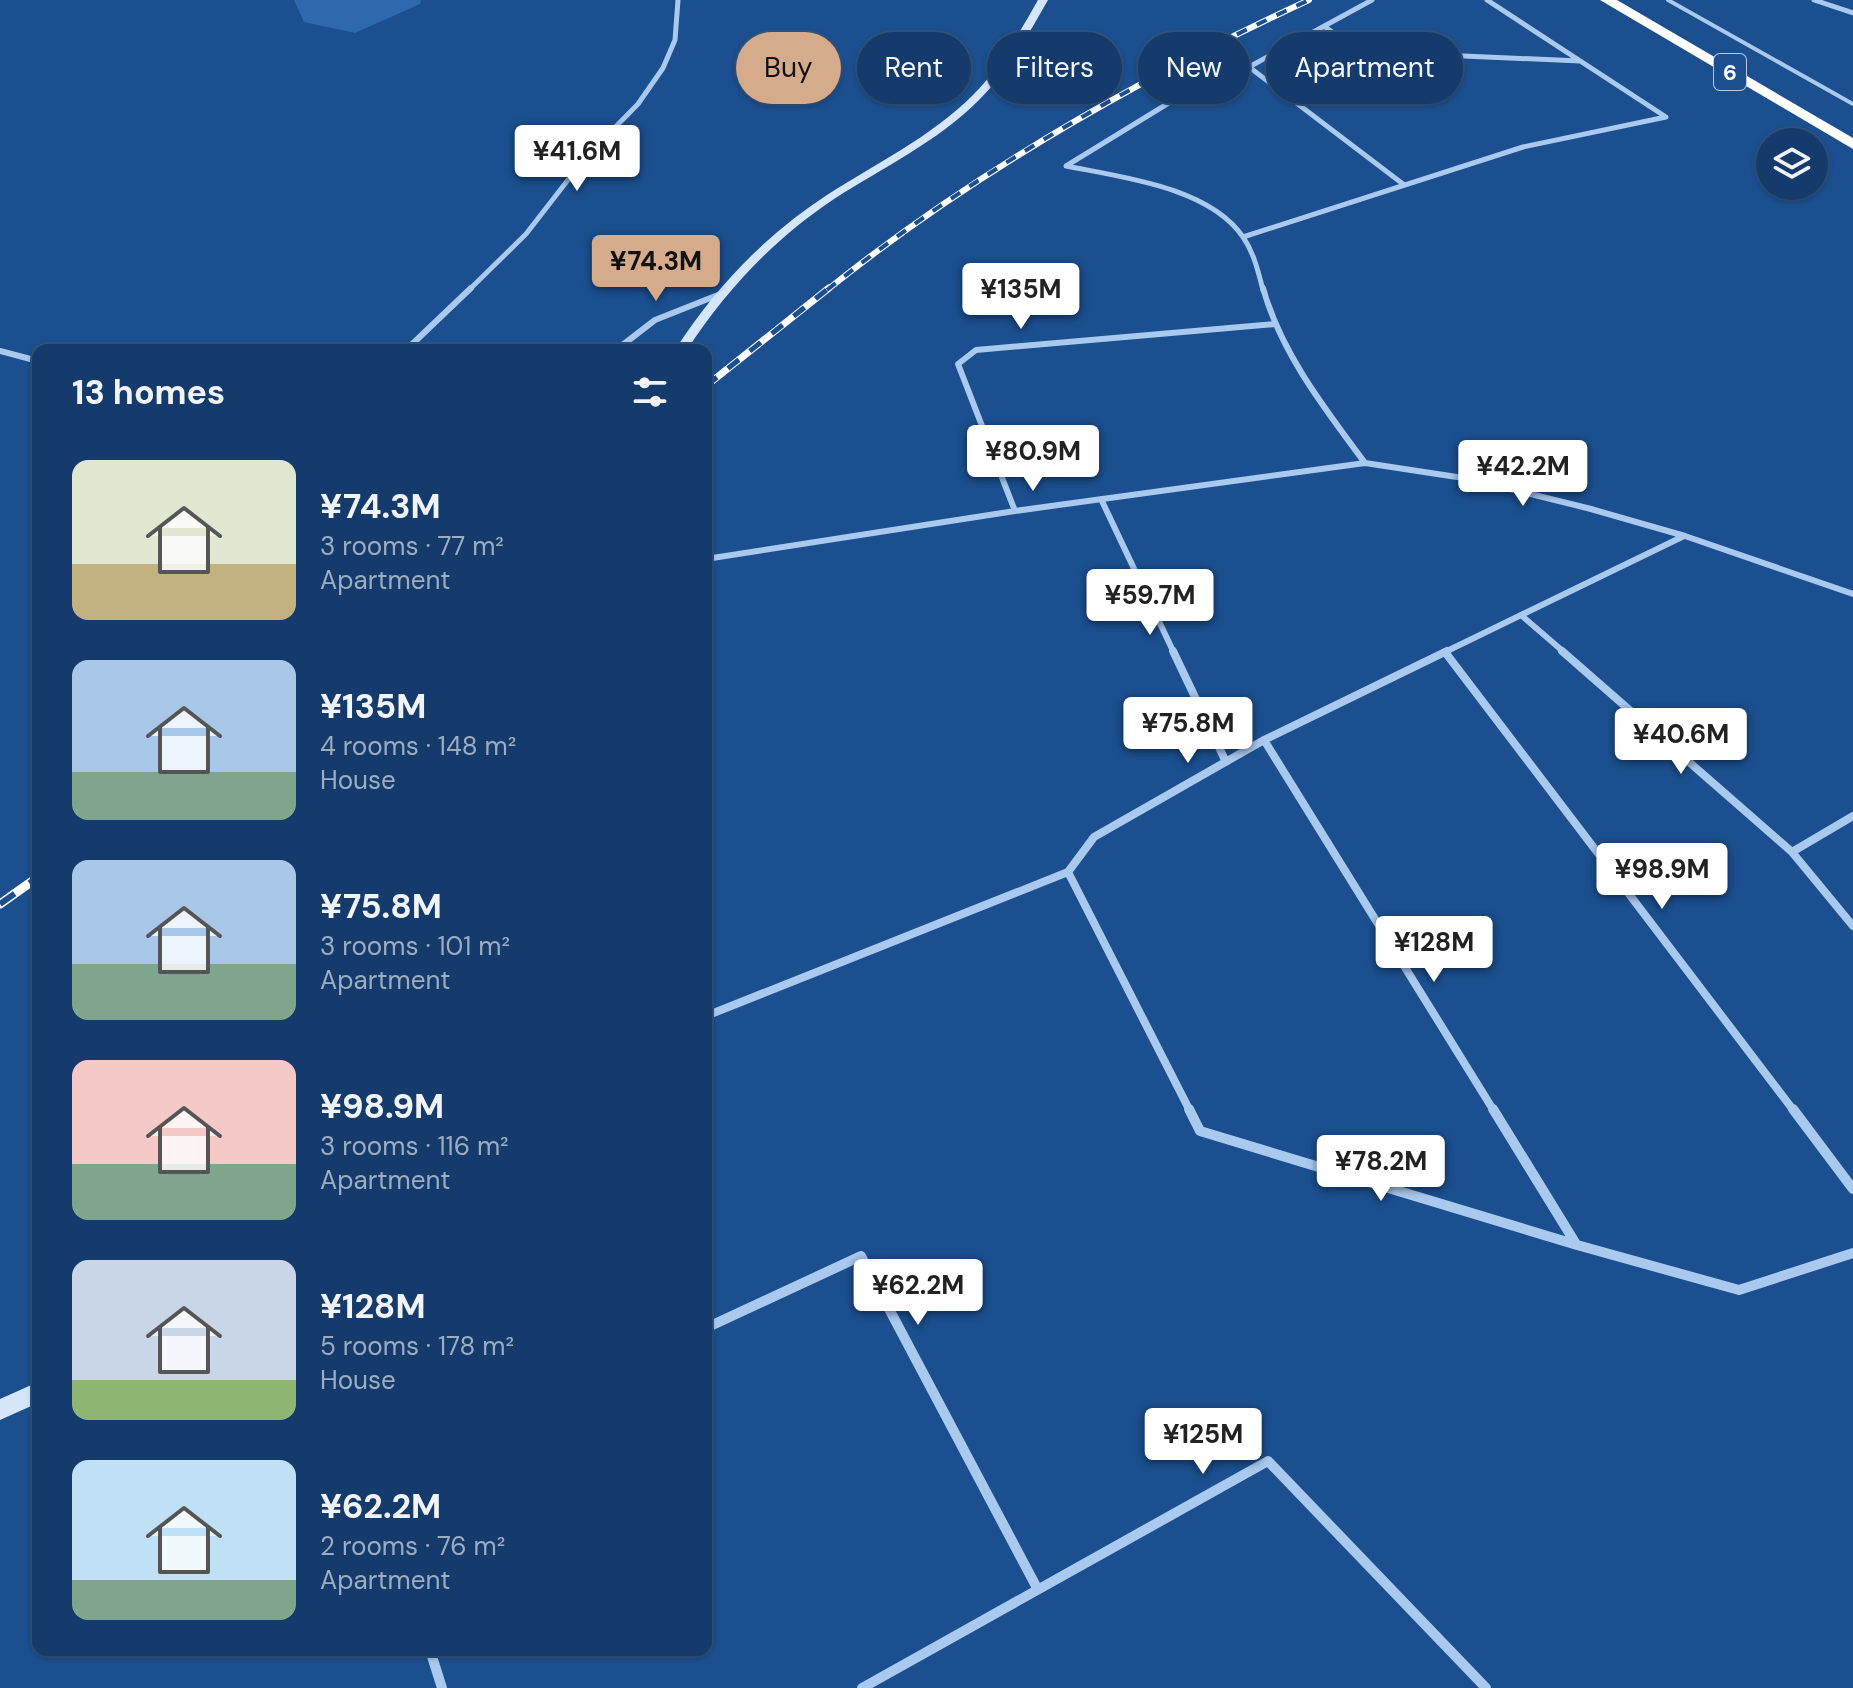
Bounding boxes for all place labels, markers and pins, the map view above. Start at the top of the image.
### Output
pin: ¥41.6M [512,125,642,193]
pin: ¥74.3M [591,235,721,303]
pin: ¥135M [965,263,1077,331]
pin: ¥80.9M [968,425,1098,493]
pin: ¥42.2M [1458,440,1588,508]
pin: ¥59.7M [1085,569,1215,637]
pin: ¥75.8M [1123,697,1253,765]
pin: ¥40.6M [1616,708,1746,776]
pin: ¥98.9M [1597,843,1727,911]
pin: ¥128M [1378,916,1490,984]
pin: ¥78.2M [1316,1135,1446,1203]
pin: ¥62.2M [853,1259,983,1327]
pin: ¥125M [1147,1408,1259,1476]

